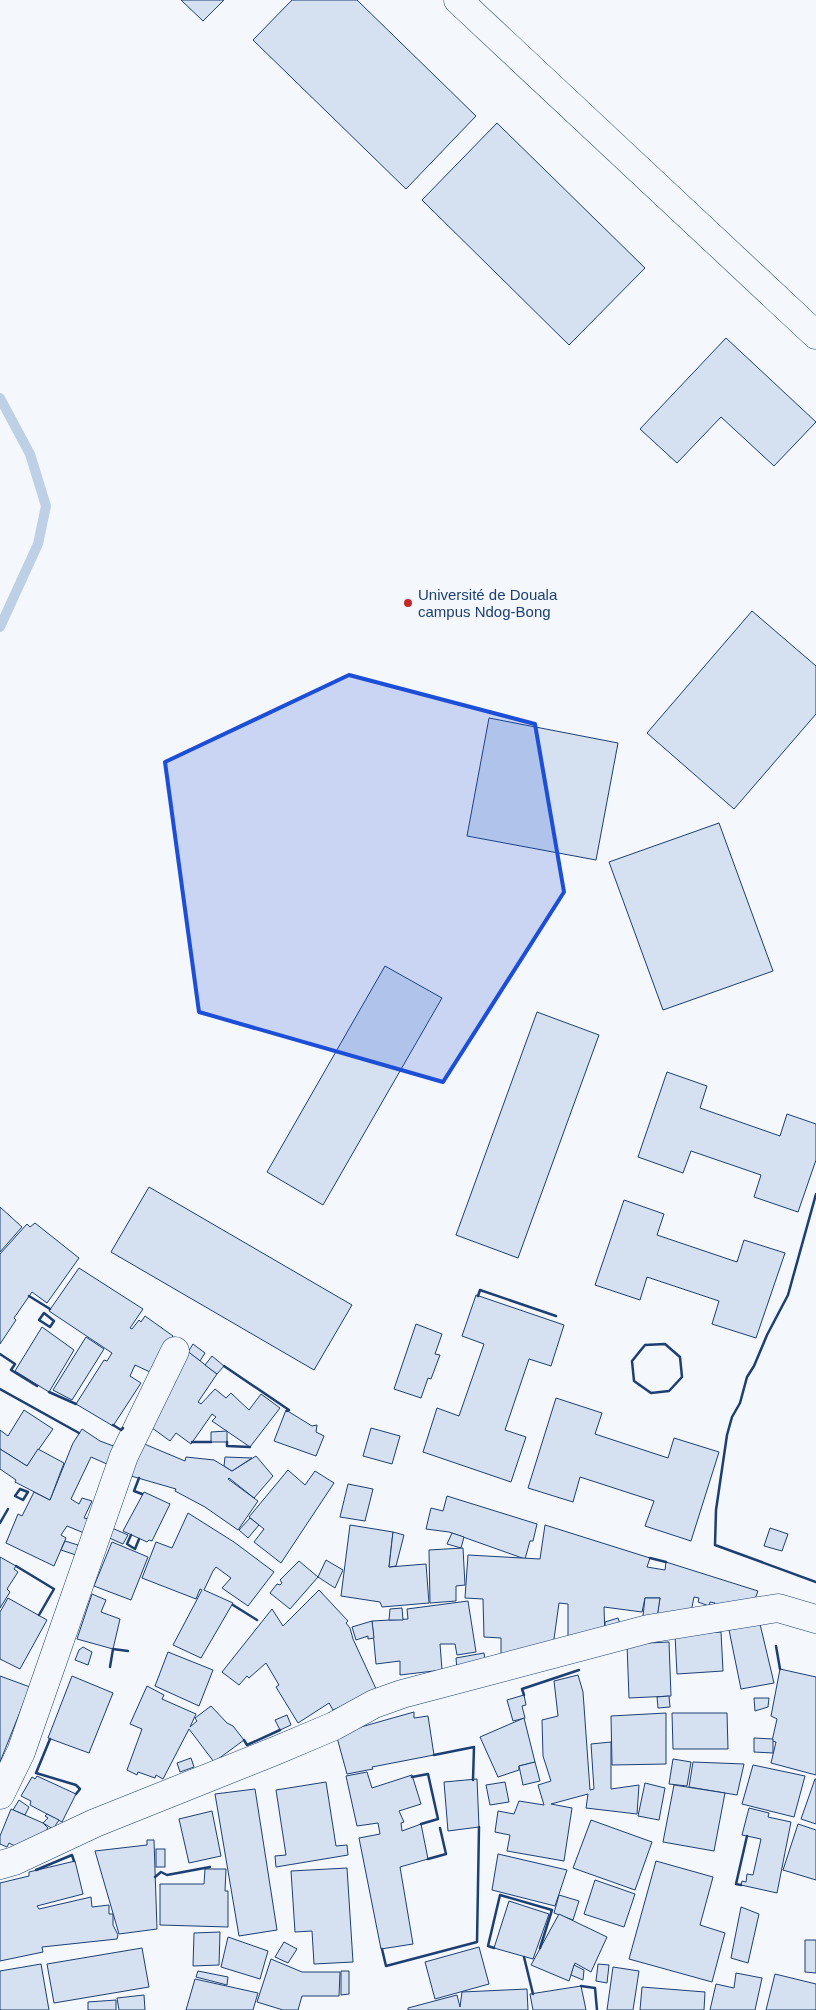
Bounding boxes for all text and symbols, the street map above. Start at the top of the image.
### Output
place label: Université de Douala campus Ndog-Bong [418,586,558,620]
marker: Université de Douala campus Ndog-Bong [402,597,414,609]

